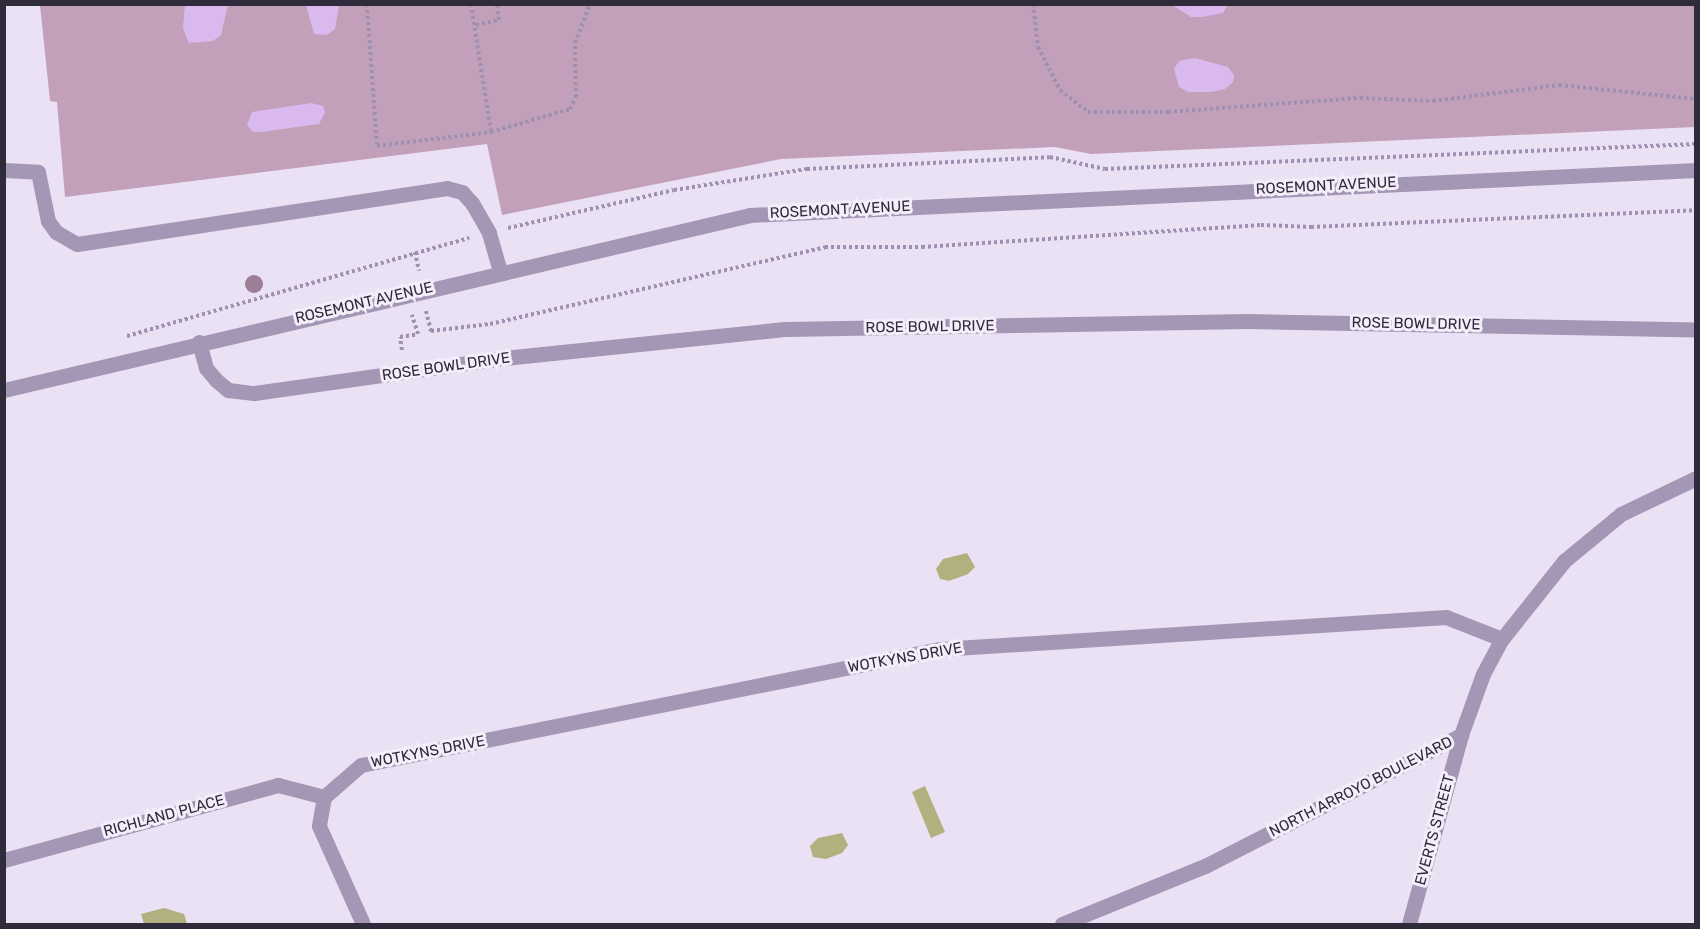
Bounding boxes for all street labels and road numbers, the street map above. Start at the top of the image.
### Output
street label: ROSEMONT AVENUE [1255,173,1397,199]
street label: ROSEMONT AVENUE [769,197,911,223]
street label: ROSEMONT AVENUE [293,278,435,328]
street label: ROSE BOWL DRIVE [1351,314,1481,334]
street label: ROSE BOWL DRIVE [865,317,995,337]
street label: ROSE BOWL DRIVE [381,349,511,385]
street label: WOTKYNS DRIVE [846,639,964,677]
street label: WOTKYNS DRIVE [369,732,487,772]
street label: NORTH ARROYO BOULEVARD [1266,733,1456,841]
street label: EVERTS STREET [1412,773,1458,887]
street label: RICHLAND PLACE [102,791,226,841]

